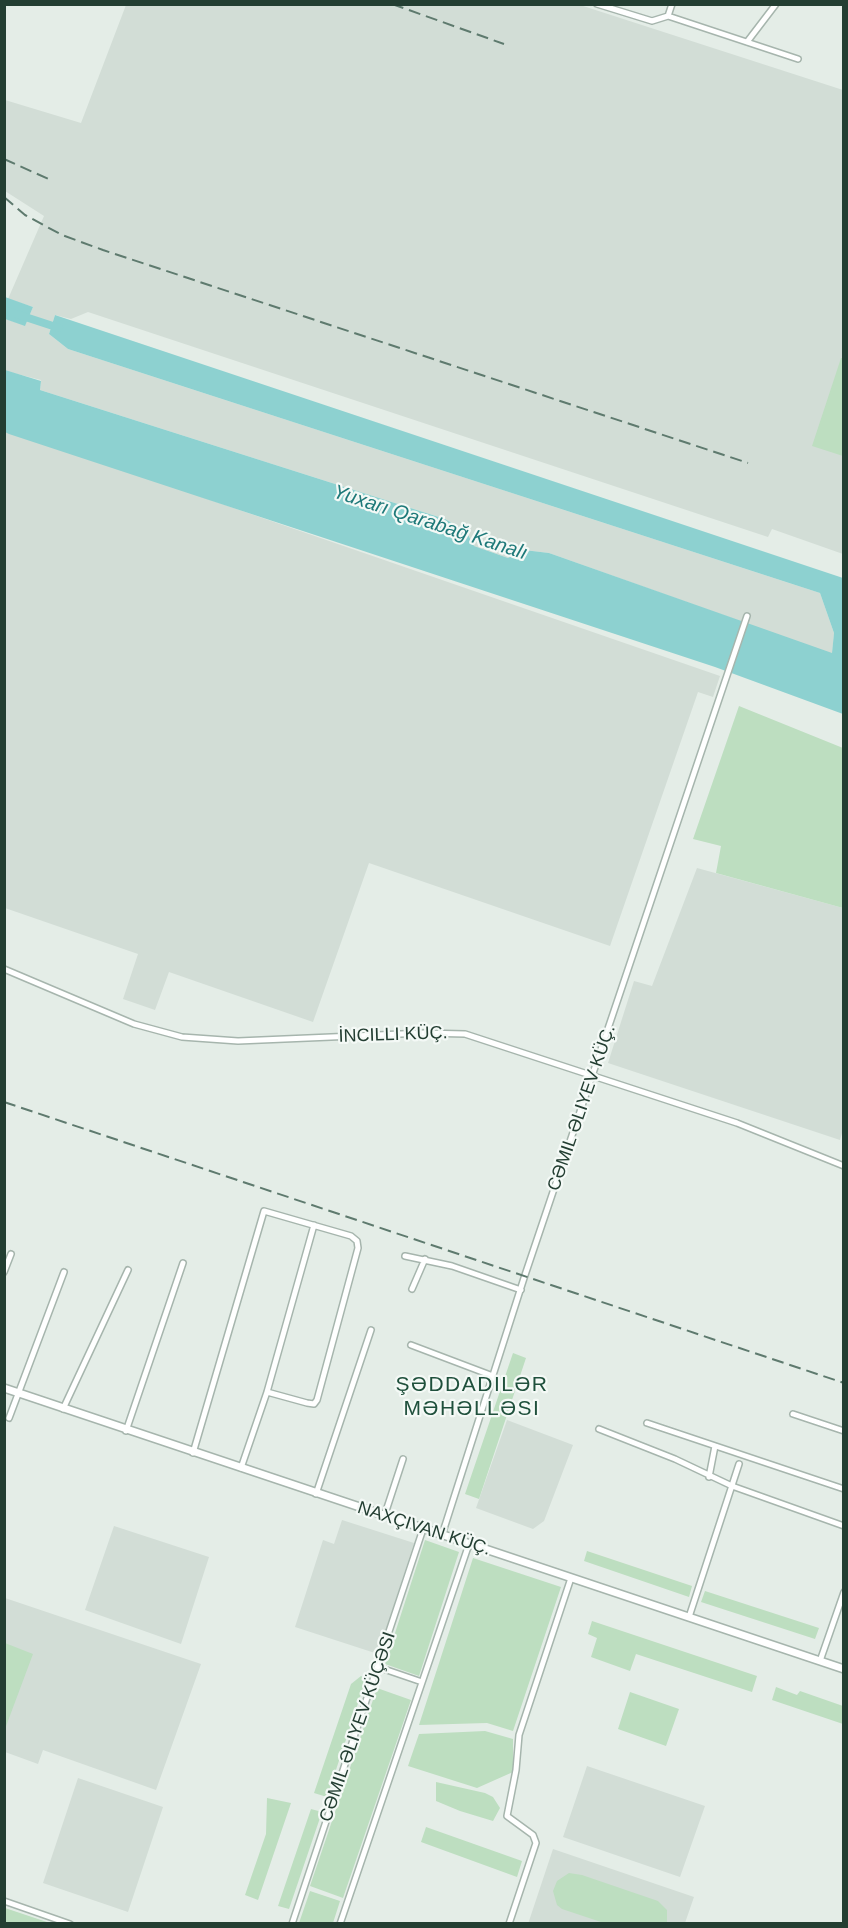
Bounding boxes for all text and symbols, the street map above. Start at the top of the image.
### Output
water label: Yuxarı Qarabağ Kanalı [330,480,530,566]
street label: İNCILLI KÜÇ. [338,1022,448,1048]
street label: CƏMIL ƏLIYEV KÜÇ. [543,1022,621,1194]
district label: ŞƏDDADILƏR MƏHƏLLƏSI [396,1372,548,1422]
street label: NAXÇIVAN KÜÇ. [355,1497,493,1561]
street label: CƏMIL ƏLIYEV KÜÇƏSI [315,1629,401,1825]

